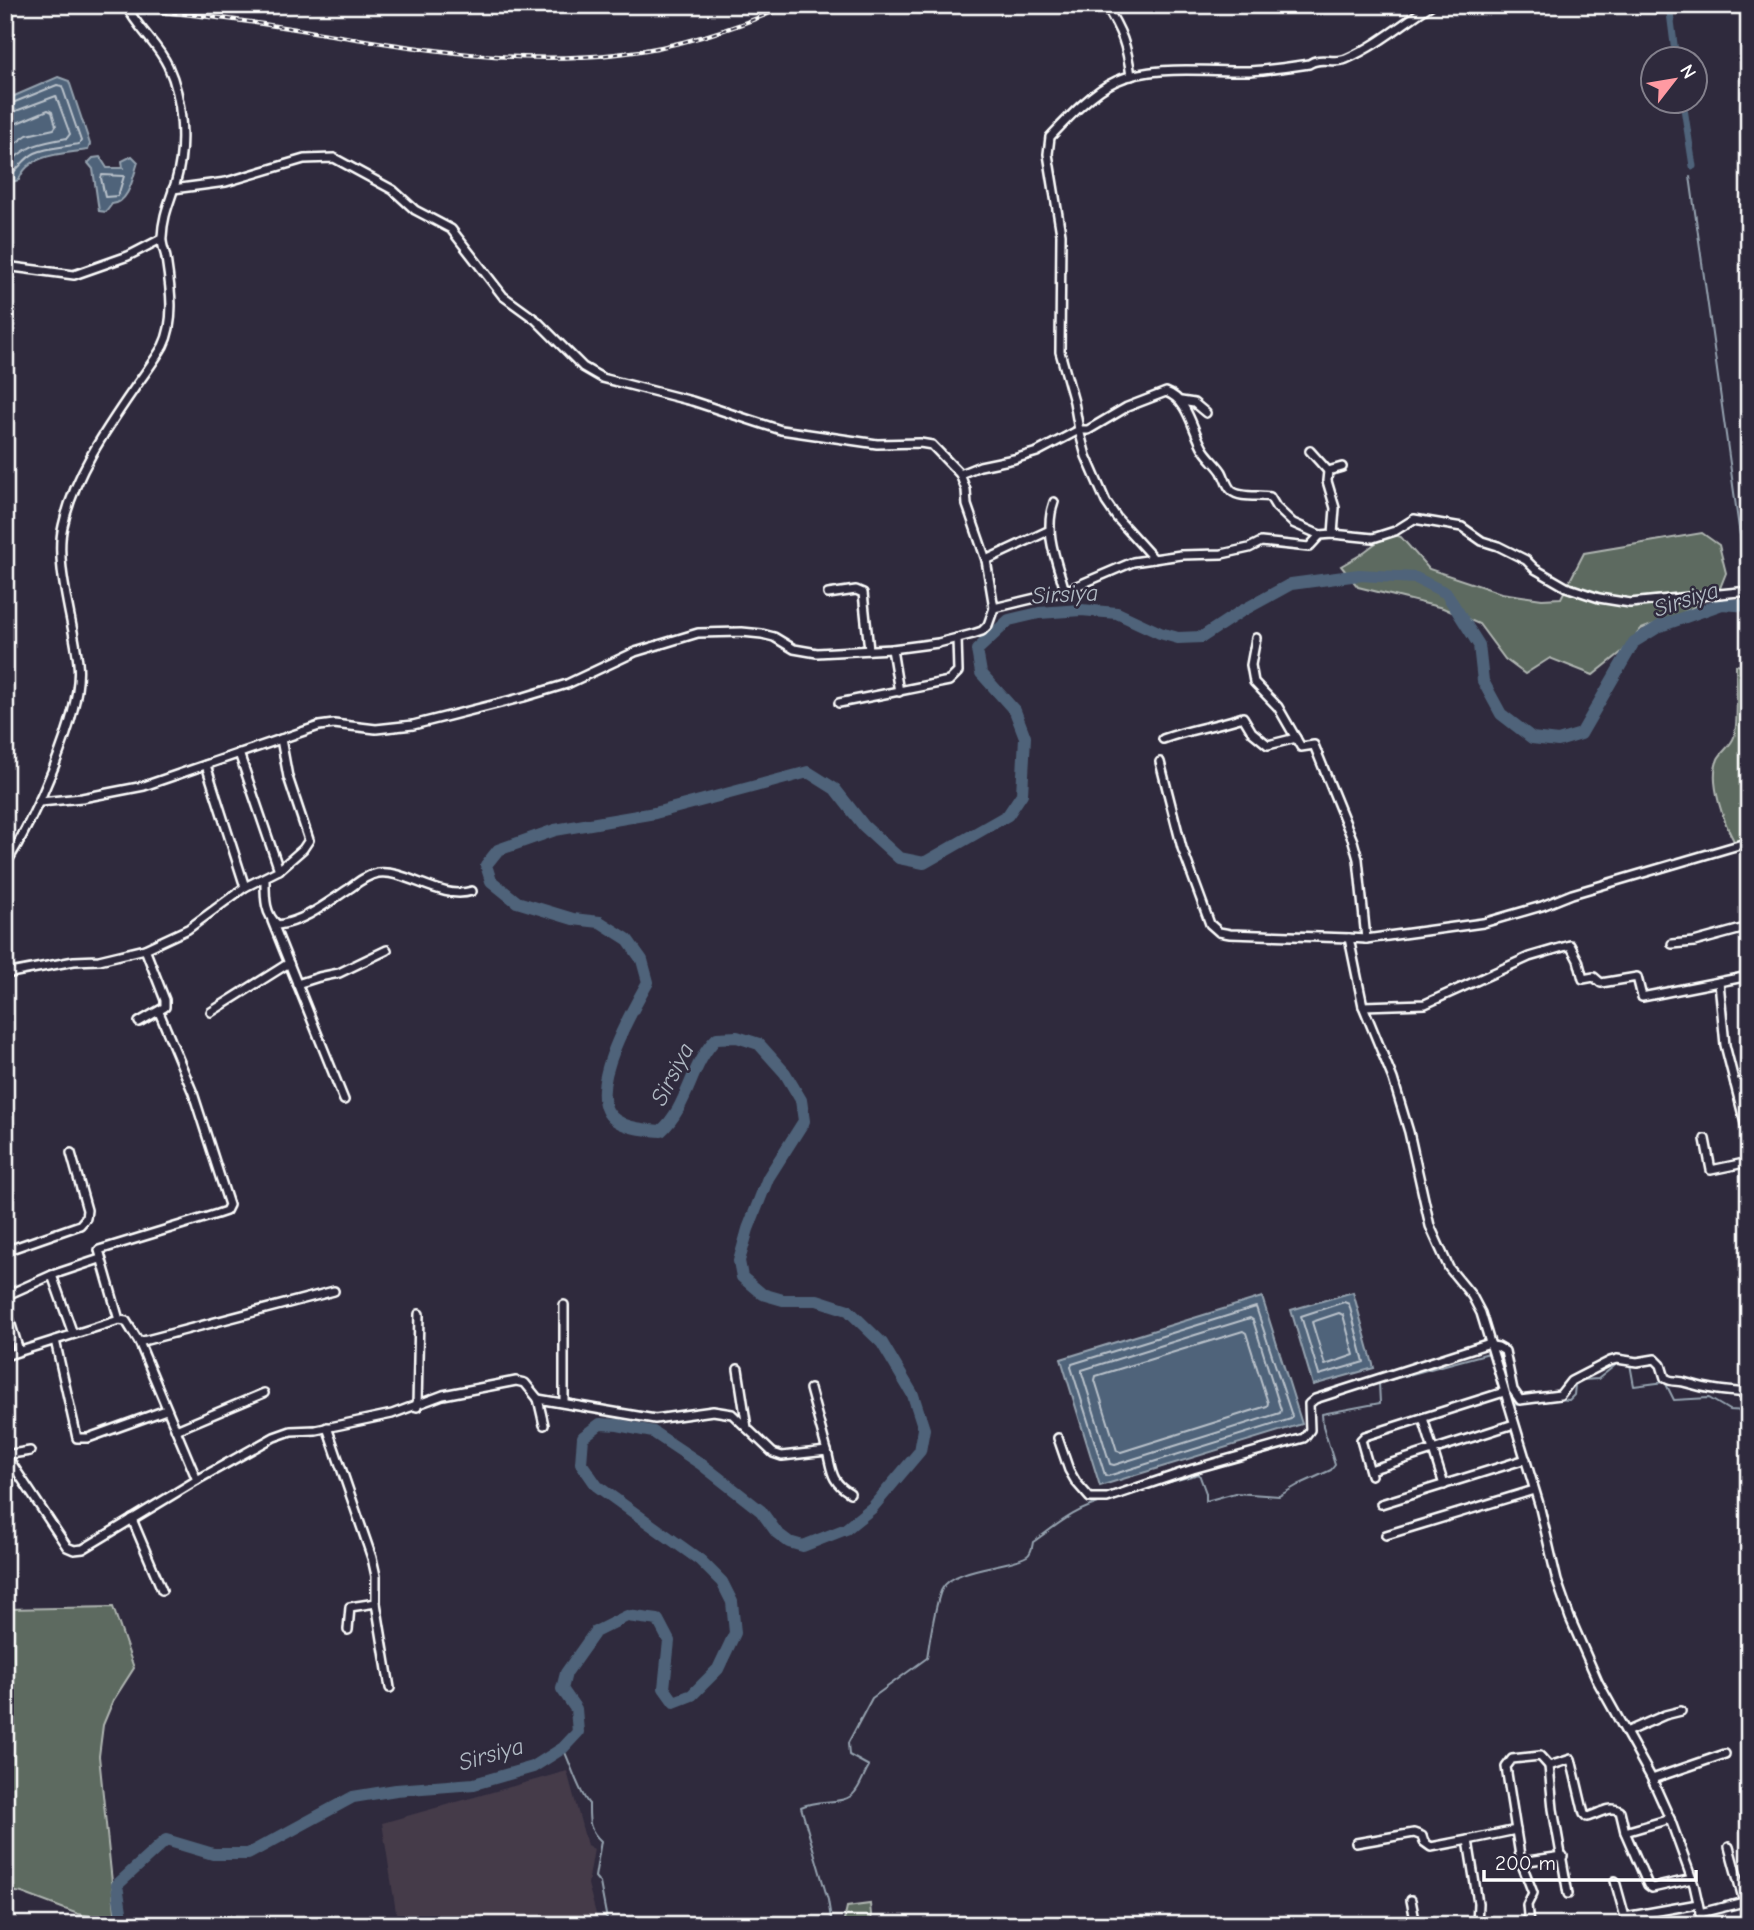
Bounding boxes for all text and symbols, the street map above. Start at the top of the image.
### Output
north arrow [1638,46,1708,116]
text: N [1675,61,1700,83]
water label: Sirsiya [1650,575,1722,623]
water label: Sirsiya [1031,578,1099,610]
water label: Sirsiya [644,1038,700,1110]
water label: Sirsiya [455,1731,527,1777]
scale bar [1484,1839,1696,1883]
text: 200 m [1495,1851,1556,1875]

